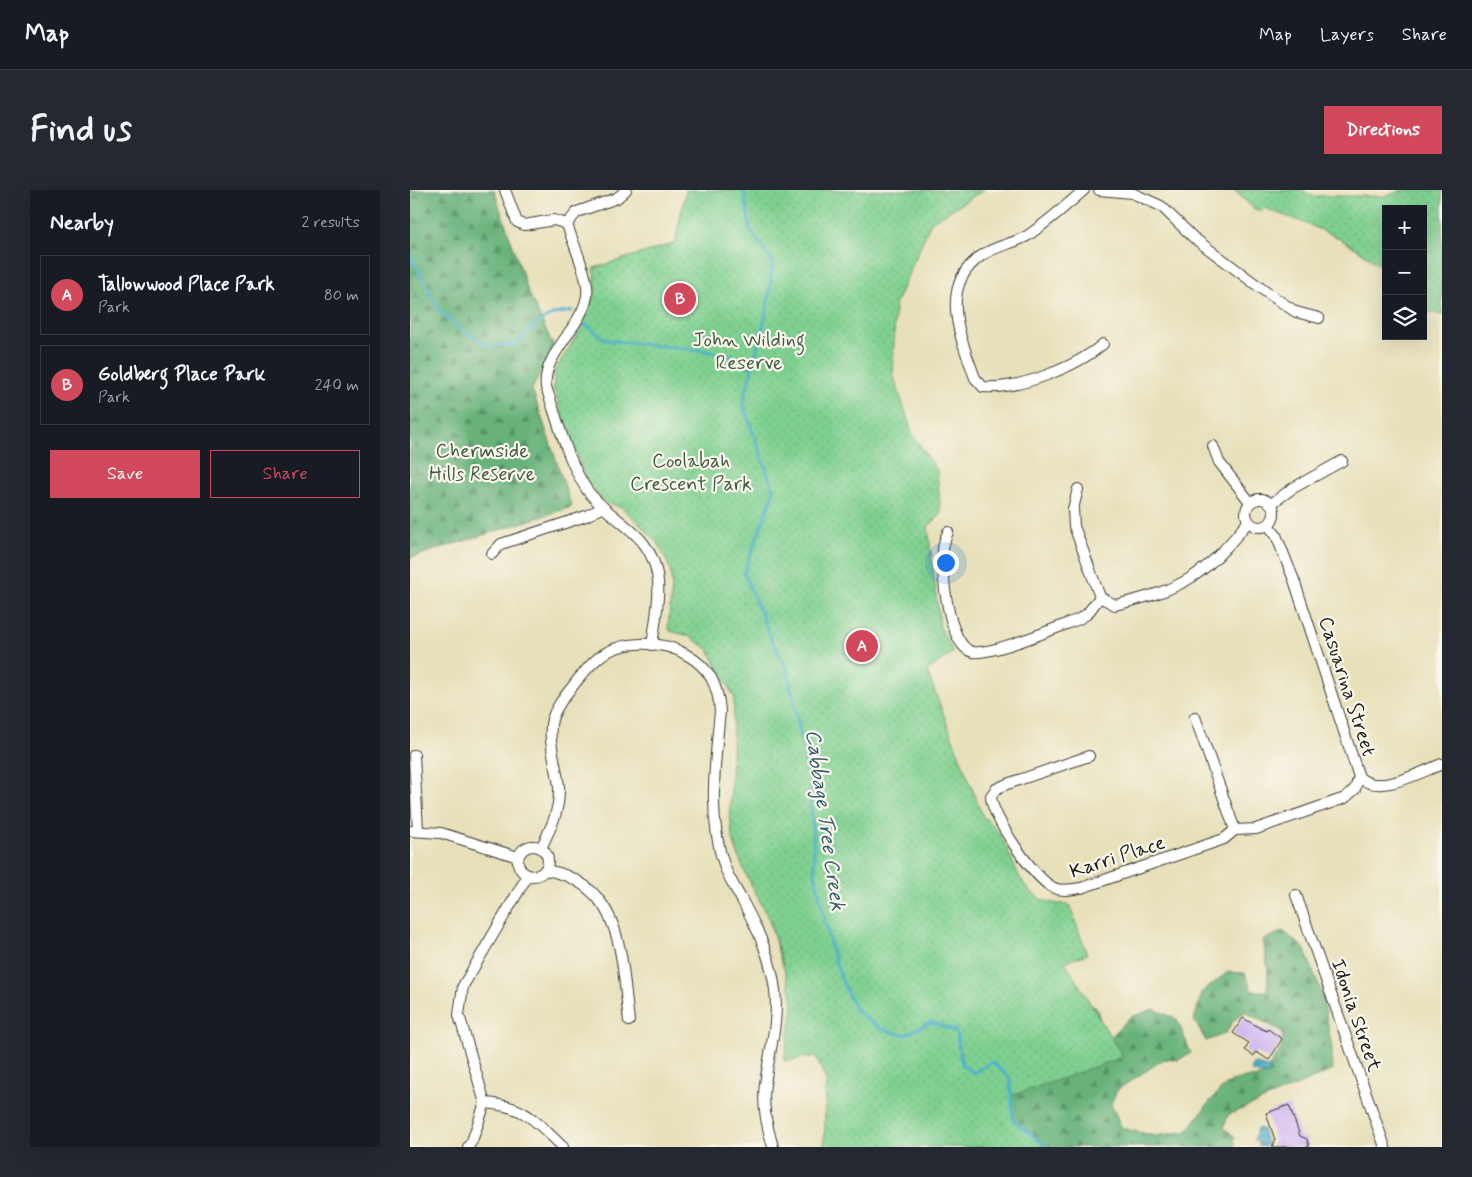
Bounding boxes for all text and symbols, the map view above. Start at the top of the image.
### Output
text: Map [25,19,69,50]
text: Map [1259,23,1292,47]
text: Layers [1320,23,1374,47]
text: Share [1402,23,1447,47]
button: Directions [1324,106,1442,154]
text: Find us [30,107,132,153]
map controls [1382,205,1427,340]
button: + [1382,205,1427,250]
text: Nearby [50,209,114,237]
text: 2 results [302,212,360,233]
button: − [1382,250,1427,295]
text: Tallowwood Place Park [98,272,275,297]
pin: B [664,280,696,318]
text: A [62,285,72,306]
text: 80 m [324,285,359,306]
button: layers [1382,295,1427,340]
text: Park [98,297,130,318]
park label: John Wilding Reserve [693,327,805,377]
text: Goldberg Place Park [98,362,266,387]
text: B [62,375,72,396]
text: 240 m [315,375,359,396]
text: Park [98,387,130,408]
park label: Chermside Hills Reserve [429,438,535,488]
park label: Coolabah Crescent Park [630,448,752,498]
button: Save [50,450,200,498]
button: Share [210,450,360,498]
your location [933,550,959,576]
street label: Casuarina Street [1311,613,1382,760]
pin: A [846,627,878,665]
water label: Cabbage Tree Creek [798,728,852,912]
street label: Karri Place [1066,829,1169,886]
street label: Idonia Street [1324,956,1388,1076]

